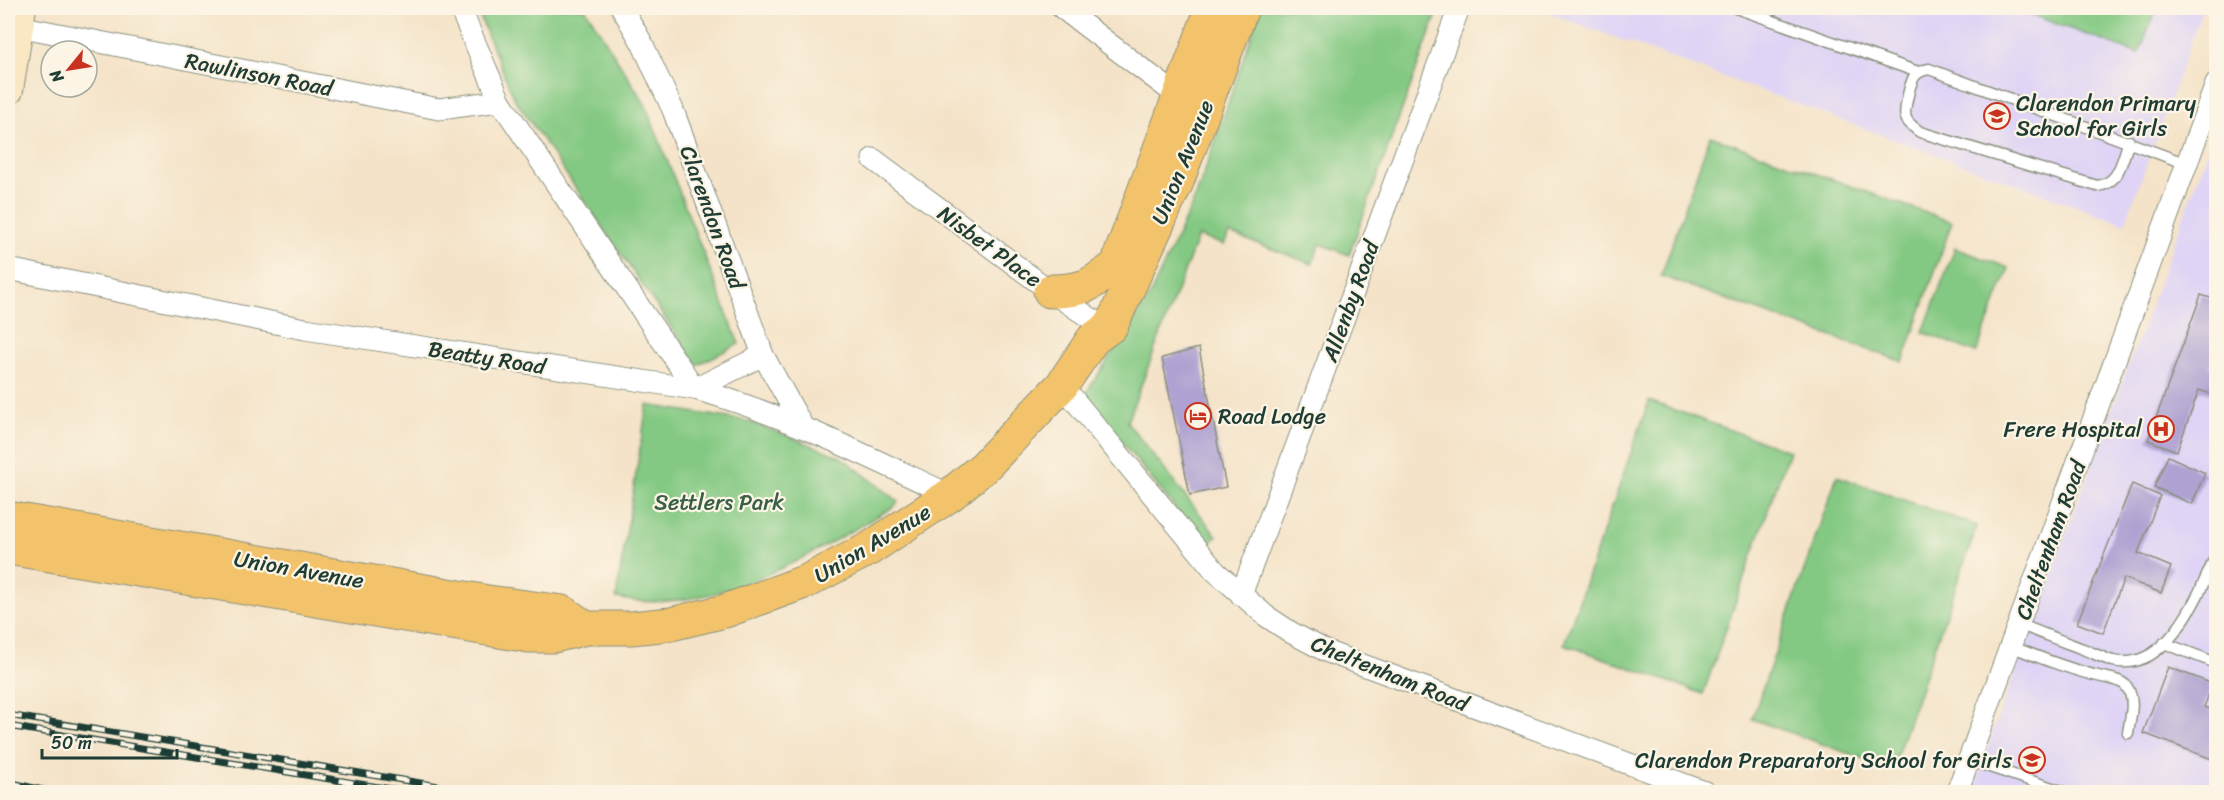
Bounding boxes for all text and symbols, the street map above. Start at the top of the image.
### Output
north arrow [39,39,99,99]
street label: Rawlinson Road [182,41,337,108]
text: N [41,63,72,89]
place label: Clarendon Primary School for Girls [2016,84,2197,148]
street label: Union Avenue [1140,94,1225,230]
school or university icon: Clarendon Primary School for Girls [1982,101,2012,131]
street label: Clarendon Road [668,140,757,296]
street label: Nisbet Place [929,195,1051,298]
street label: Allenby Road [1310,234,1391,368]
street label: Beatty Road [425,329,550,386]
place label: Road Lodge [1218,397,1326,436]
hotel icon: Road Lodge [1183,401,1213,431]
place label: Frere Hospital [2004,410,2143,449]
hospital icon: Frere Hospital [2146,414,2176,444]
street label: Cheltenham Road [2004,454,2098,625]
park label: Settlers Park [654,483,784,522]
street label: Union Avenue [806,493,939,594]
street label: Union Avenue [231,539,367,600]
street label: Cheltenham Road [1305,624,1476,723]
scale bar [42,722,177,760]
text: 50 m [51,727,92,759]
place label: Clarendon Preparatory School for Girls [1635,741,2013,780]
school or university icon: Clarendon Preparatory School for Girls [2017,745,2047,775]

